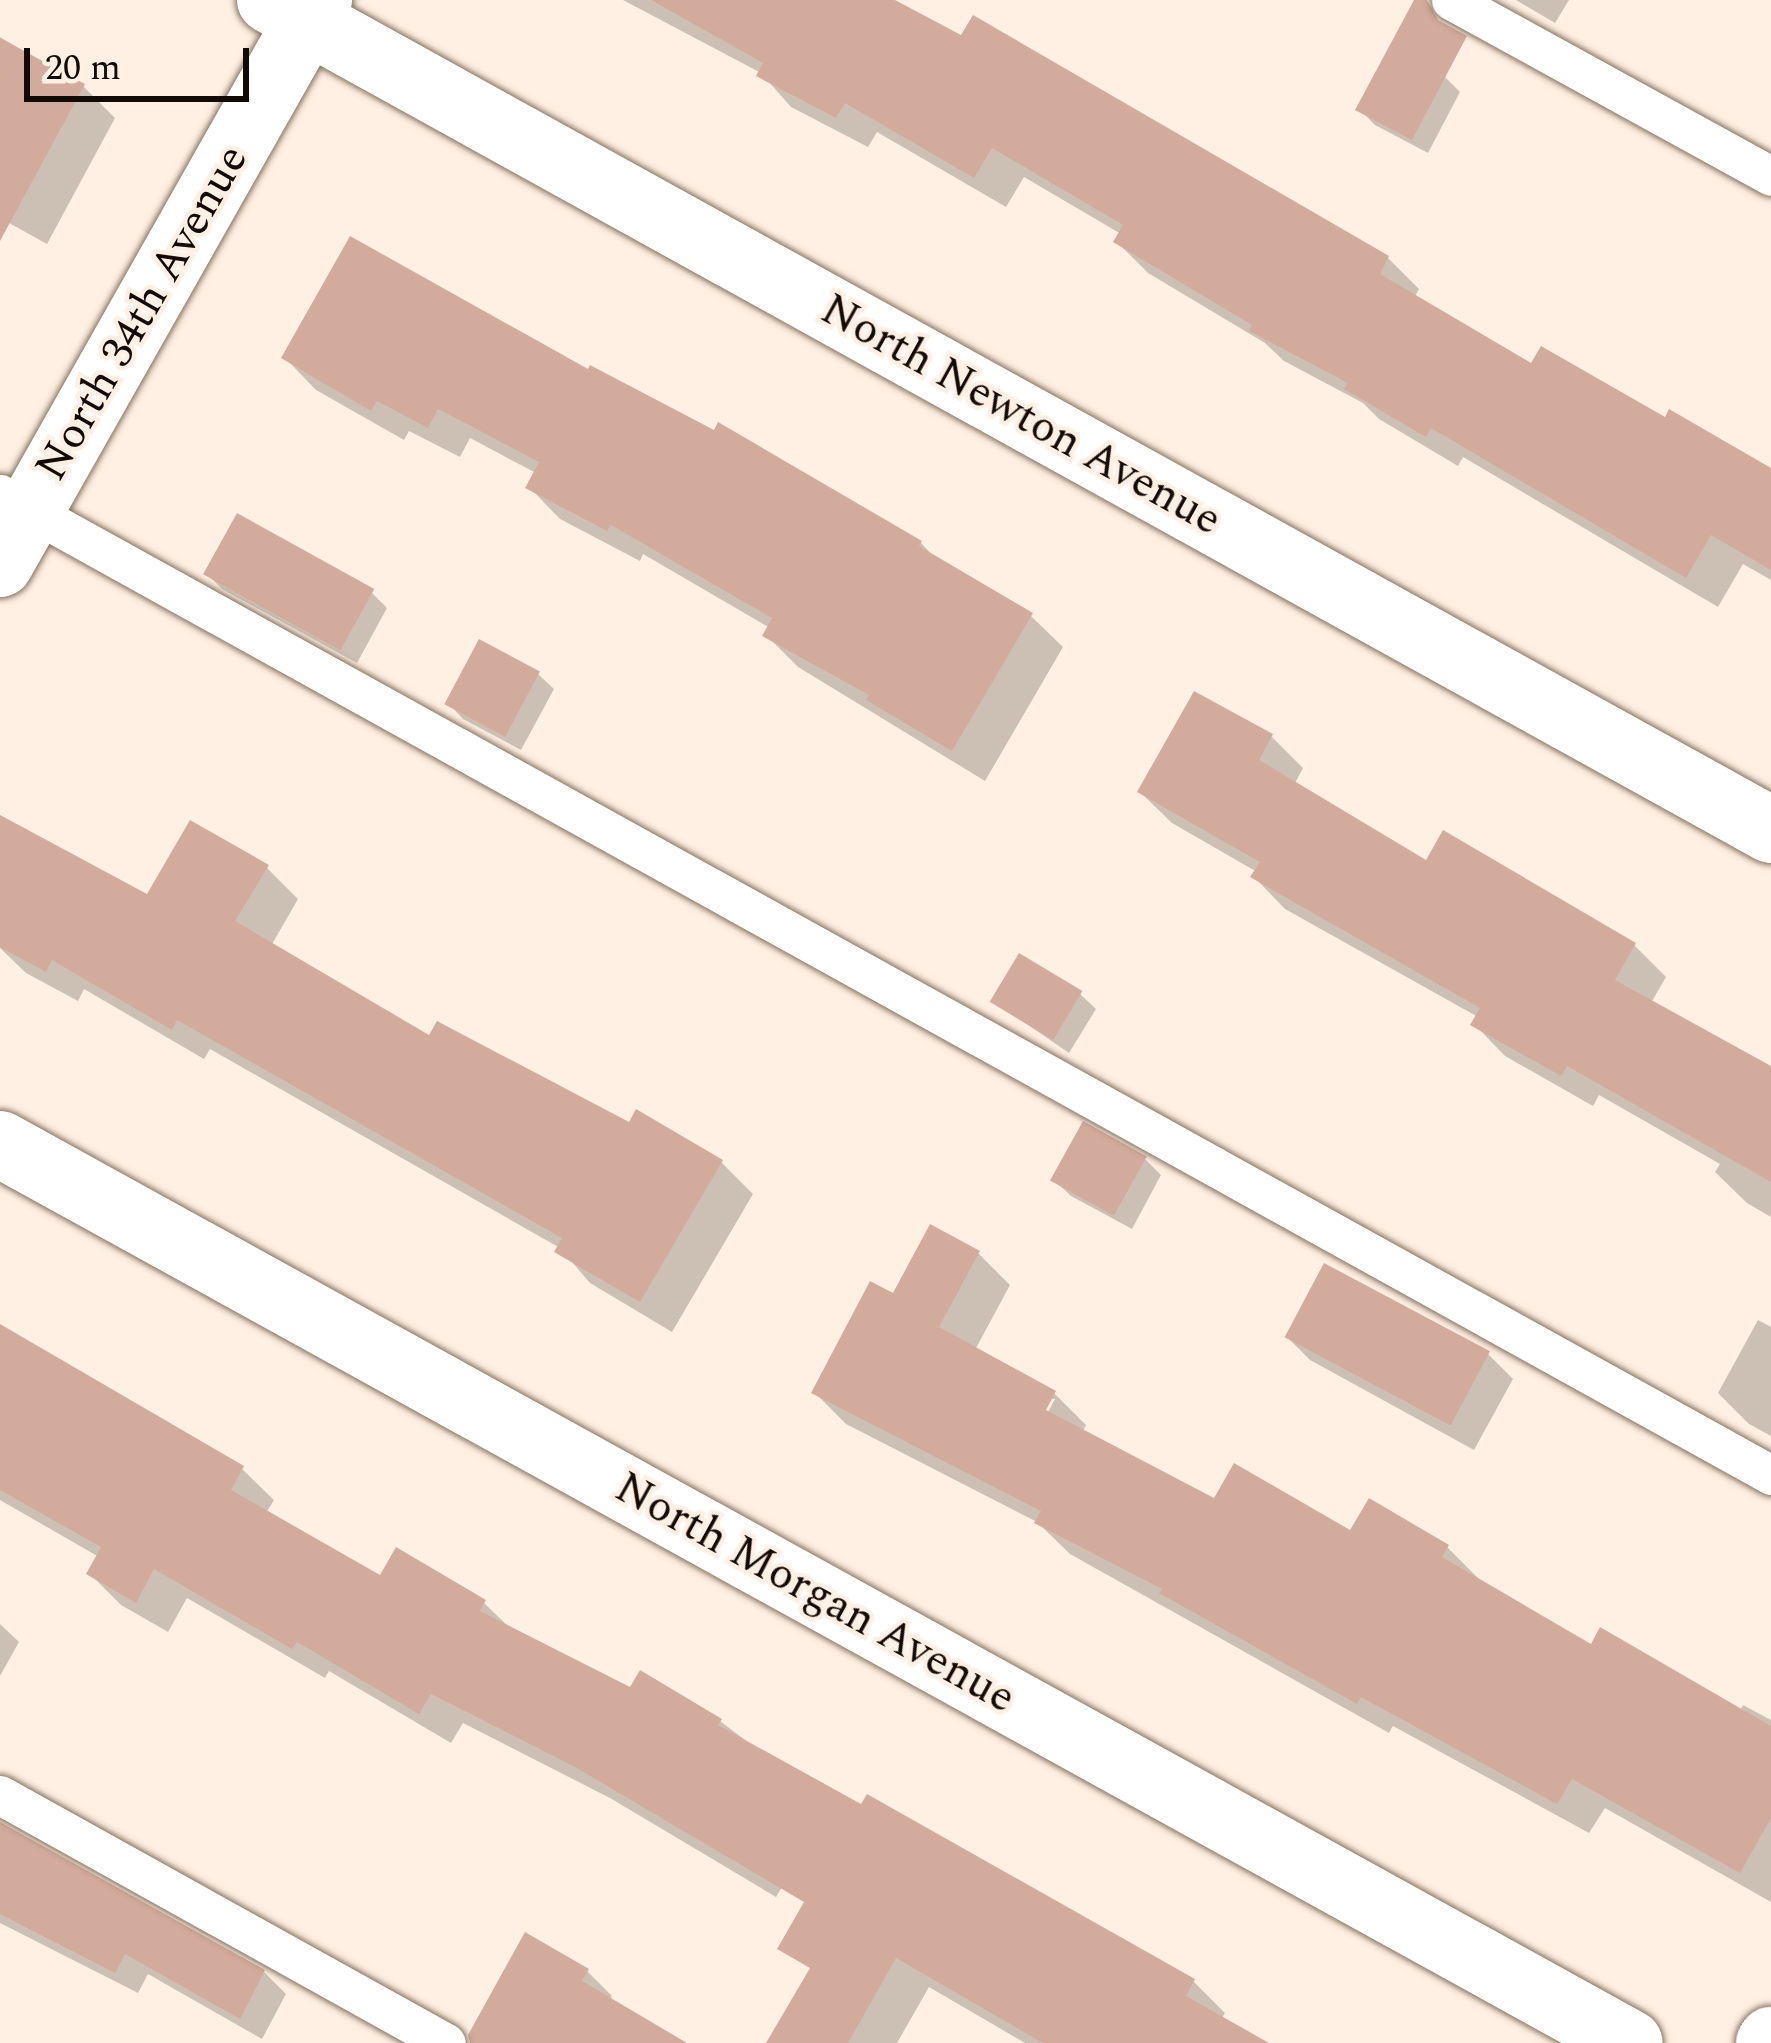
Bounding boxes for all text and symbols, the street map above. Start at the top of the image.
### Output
scale bar [30,24,255,98]
text: 20 m [45,41,121,96]
street label: North 34th Avenue [24,136,260,490]
street label: North Newton Avenue [811,282,1231,548]
street label: North Morgan Avenue [606,1461,1024,1725]

